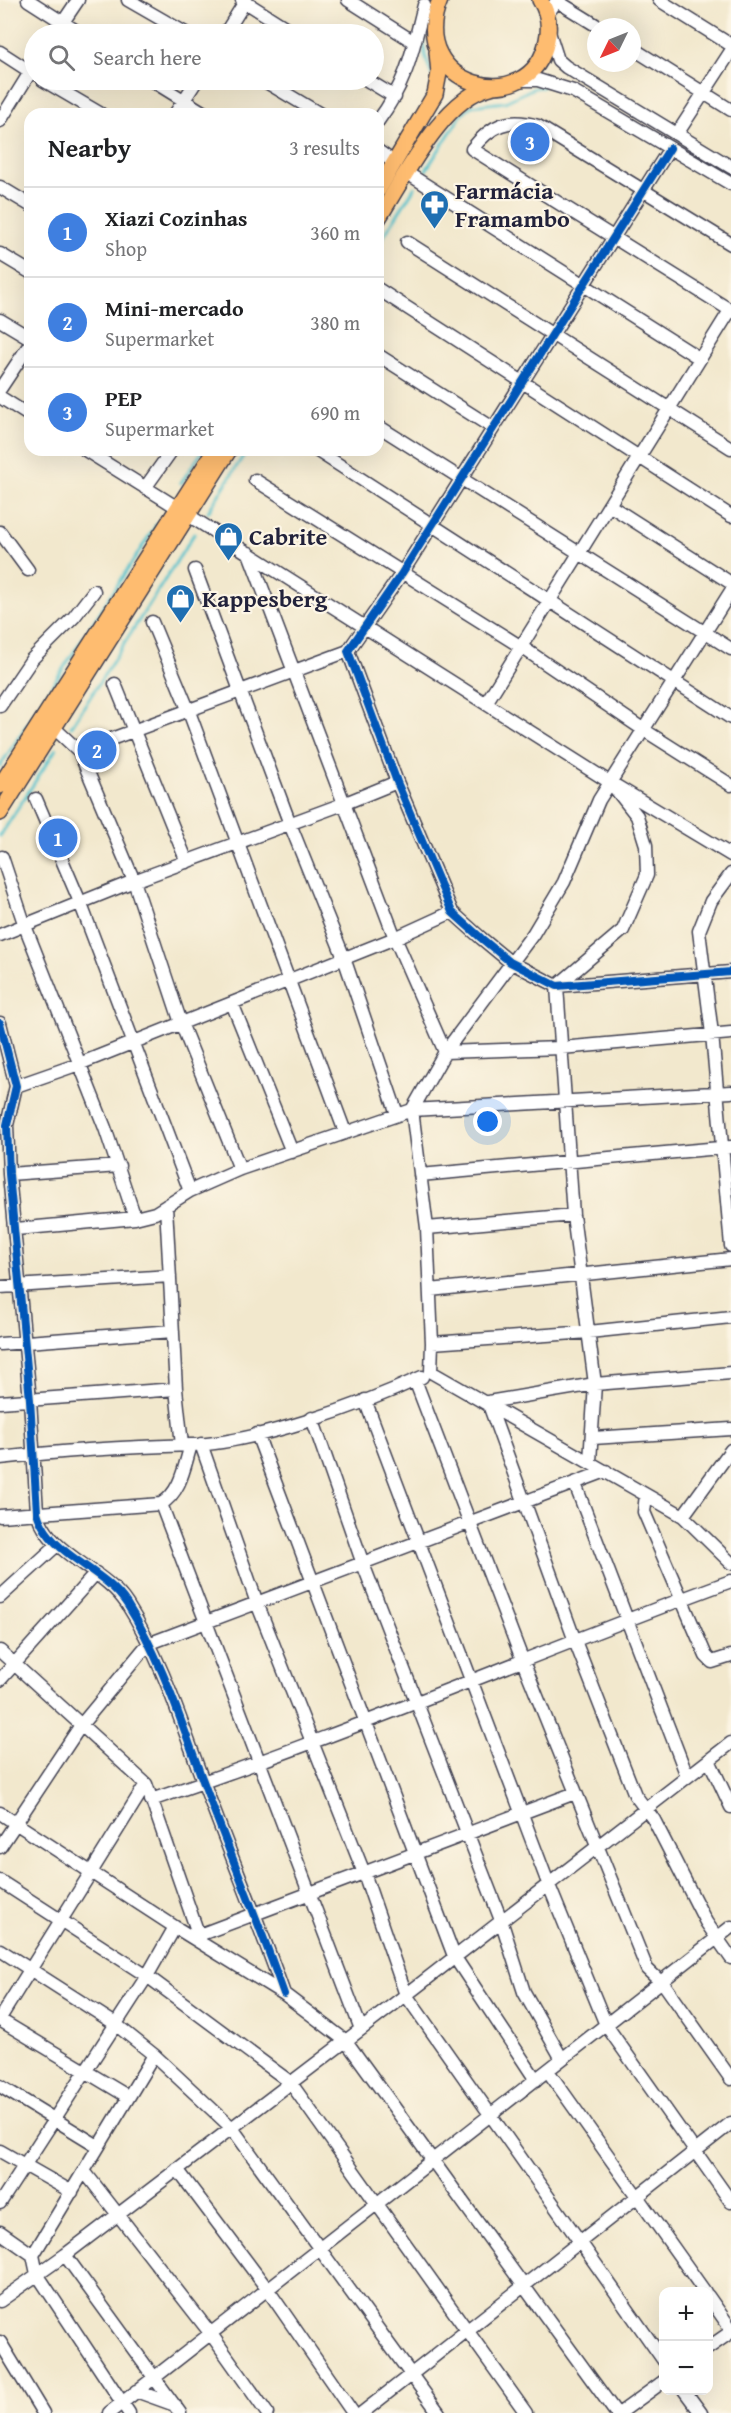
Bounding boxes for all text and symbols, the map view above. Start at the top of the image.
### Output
north arrow [587,18,641,72]
search box [24,24,384,90]
icon: search [45,41,78,74]
text: Search here [93,41,202,73]
pin: 3 [510,120,550,164]
text: Nearby [48,128,131,167]
text: 3 results [289,133,360,162]
place label: Farmácia Framambo [455,173,570,236]
pharmacy icon: Farmácia Framambo [418,188,450,230]
text: Xiazi Cozinhas [105,202,247,234]
text: 1 [62,218,73,247]
text: 360 m [310,218,360,247]
text: Shop [105,234,147,263]
text: Mini-mercado [105,292,244,324]
text: 2 [62,308,73,337]
text: 380 m [310,308,360,337]
text: Supermarket [105,324,214,353]
text: PEP [105,382,142,414]
text: 3 [62,398,73,427]
text: 690 m [310,398,360,427]
text: Supermarket [105,414,214,443]
place label: Cabrite [249,519,328,554]
shop icon: Cabrite [212,520,244,562]
place label: Kappesberg [202,581,328,616]
shop icon: Kappesberg [165,582,197,624]
pin: 2 [78,728,116,772]
pin: 1 [38,816,78,860]
your location [473,1107,502,1136]
map controls [659,2287,713,2395]
button: + [659,2287,713,2341]
button: − [659,2341,713,2395]

